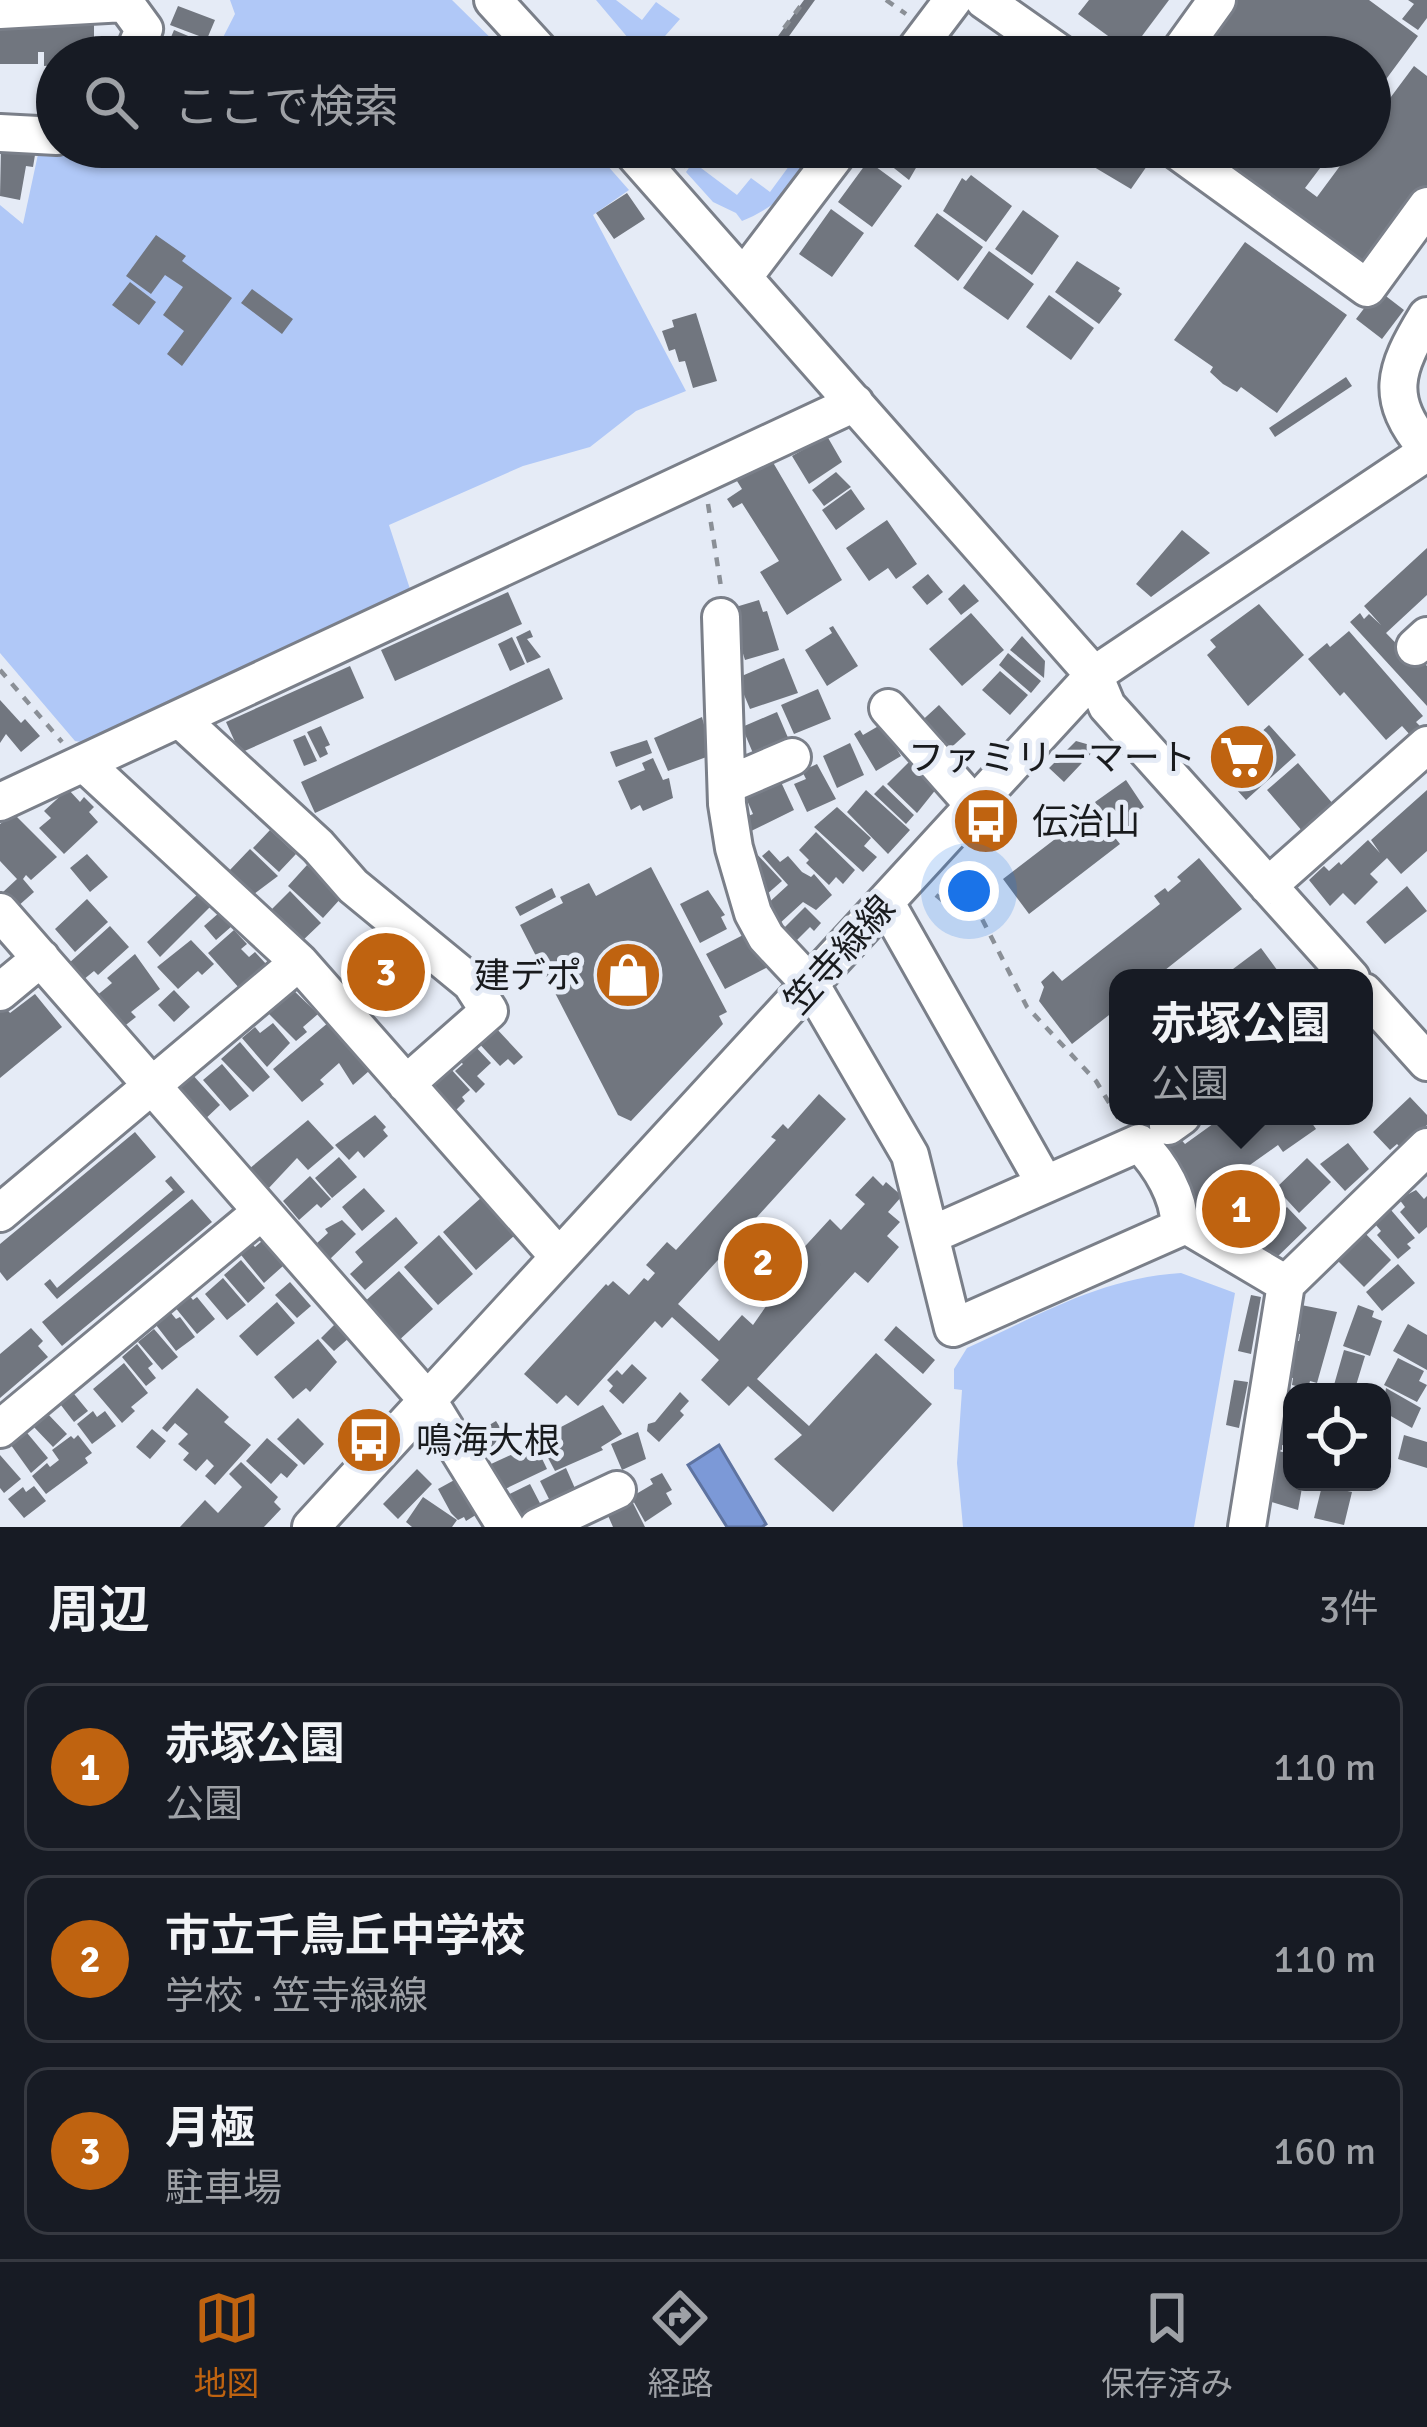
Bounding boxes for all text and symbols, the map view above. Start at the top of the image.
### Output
search box [36,36,1391,168]
icon: search [78,69,144,135]
text: ここで検索 [174,80,399,135]
supermarket icon: ファミリーマート [1207,722,1277,792]
place label: ファミリーマート [908,736,1196,781]
bus stop icon: 伝治山 [951,786,1021,856]
place label: 伝治山 [1032,800,1140,845]
your location [939,861,999,921]
street label: 笠寺緑線 [775,886,905,1024]
pin: 3 [347,927,425,1017]
shop icon: 建デポ [593,940,663,1010]
place label: 建デポ [474,954,582,999]
popup [1109,969,1373,1125]
text: 赤塚公園 [1151,997,1331,1052]
text: 公園 [1151,1060,1229,1108]
pin: 1 [1202,1164,1280,1254]
pin: 2 [724,1217,802,1307]
map controls [1283,1383,1391,1491]
button: locate [1283,1383,1391,1491]
bus stop icon: 鳴海大根 [334,1405,404,1475]
place label: 鳴海大根 [416,1419,560,1464]
text: 周辺 [48,1579,150,1642]
text: 3件 [1319,1585,1379,1633]
text: 赤塚公園 [165,1717,345,1772]
text: 1 [79,1743,101,1791]
text: 110 m [1273,1743,1376,1791]
text: 公園 [165,1780,243,1828]
text: 市立千鳥丘中学校 [165,1909,525,1964]
text: 2 [79,1935,101,1983]
text: 110 m [1273,1935,1376,1983]
text: 学校 · 笠寺緑線 [165,1972,428,2020]
text: 月極 [165,2101,255,2156]
text: 3 [79,2127,101,2175]
text: 160 m [1273,2127,1376,2175]
text: 駐車場 [165,2164,282,2212]
tab: 地図 [194,2285,260,2405]
tab: 経路 [647,2285,713,2405]
tab: 保存済み [1101,2285,1233,2405]

